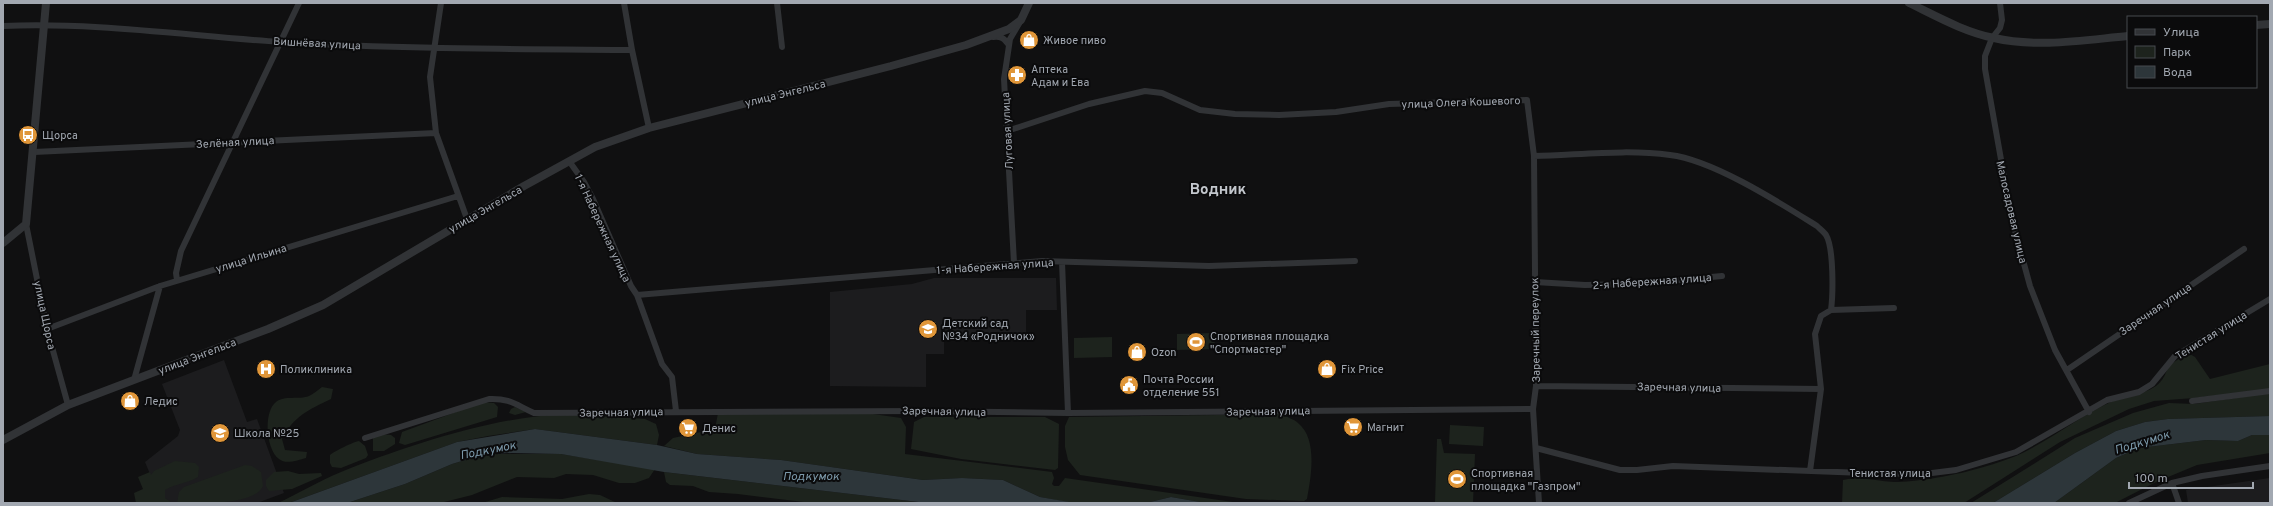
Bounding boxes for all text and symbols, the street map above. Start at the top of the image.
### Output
legend [2127,16,2257,88]
text: Улица [2163,25,2199,41]
shop icon: Живое пиво [1018,29,1040,51]
place label: Живое пиво [1043,34,1106,48]
street label: Вишнёвая улица [273,35,361,53]
text: Парк [2163,45,2191,61]
place label: Аптека Адам и Ева [1031,63,1090,90]
pharmacy icon: Аптека Адам и Ева [1006,64,1028,86]
text: Вода [2163,65,2192,81]
street label: улица Энгельса [744,77,827,111]
street label: Луговая улица [999,92,1017,170]
street label: улица Олега Кошевого [1401,94,1521,112]
bus stop icon: Щорса [17,124,39,146]
place label: Щорса [42,129,78,143]
street label: Зелёная улица [195,134,275,152]
street label: Малосадовая улица [1992,160,2030,265]
street label: 1-я Набережная улица [571,172,633,285]
district label: Водник [1190,181,1247,200]
street label: улица Энгельса [446,183,525,237]
street label: улица Ильина [214,241,289,276]
street label: 1-я Набережная улица [936,256,1054,278]
street label: 2-я Набережная улица [1592,271,1712,293]
street label: Заречный переулок [1528,277,1544,383]
street label: улица Щорса [30,279,58,351]
street label: Заречная улица [2117,280,2195,339]
street label: Тенистая улица [2173,308,2250,363]
place label: Детский сад №34 «Родничок» [942,317,1035,344]
school or university icon: Детский сад №34 «Родничок» [917,318,939,340]
place label: Спортивная площадка "Спортмастер" [1210,330,1329,357]
sports icon: Спортивная площадка "Спортмастер" [1185,331,1207,353]
street label: улица Энгельса [156,336,239,378]
shop icon: Ozon [1126,341,1148,363]
place label: Ozon [1151,346,1177,360]
hospital icon: Поликлиника [255,358,277,380]
shop icon: Fix Price [1316,358,1338,380]
place label: Поликлиника [280,363,352,377]
place label: Fix Price [1341,363,1384,377]
place label: Почта России отделение 551 [1143,373,1220,400]
public building icon: Почта России отделение 551 [1118,374,1140,396]
street label: Заречная улица [1637,380,1721,396]
shop icon: Ледис [119,390,141,412]
place label: Ледис [144,395,178,409]
street label: Заречная улица [902,404,986,420]
street label: Заречная улица [1226,404,1311,420]
street label: Заречная улица [579,405,664,421]
supermarket icon: Магнит [1342,416,1364,438]
supermarket icon: Денис [677,417,699,439]
place label: Магнит [1367,421,1404,435]
school or university icon: Школа №25 [209,422,231,444]
place label: Денис [702,422,736,436]
place label: Школа №25 [234,427,300,441]
water label: Подкумок [2113,427,2172,459]
water label: Подкумок [459,438,518,464]
scale bar [2129,464,2253,490]
place label: Спортивная площадка "Газпром" [1471,467,1580,494]
street label: Тенистая улица [1849,467,1931,481]
sports icon: Спортивная площадка "Газпром" [1446,468,1468,490]
water label: Подкумок [783,469,839,485]
text: 100 m [2135,471,2168,487]

